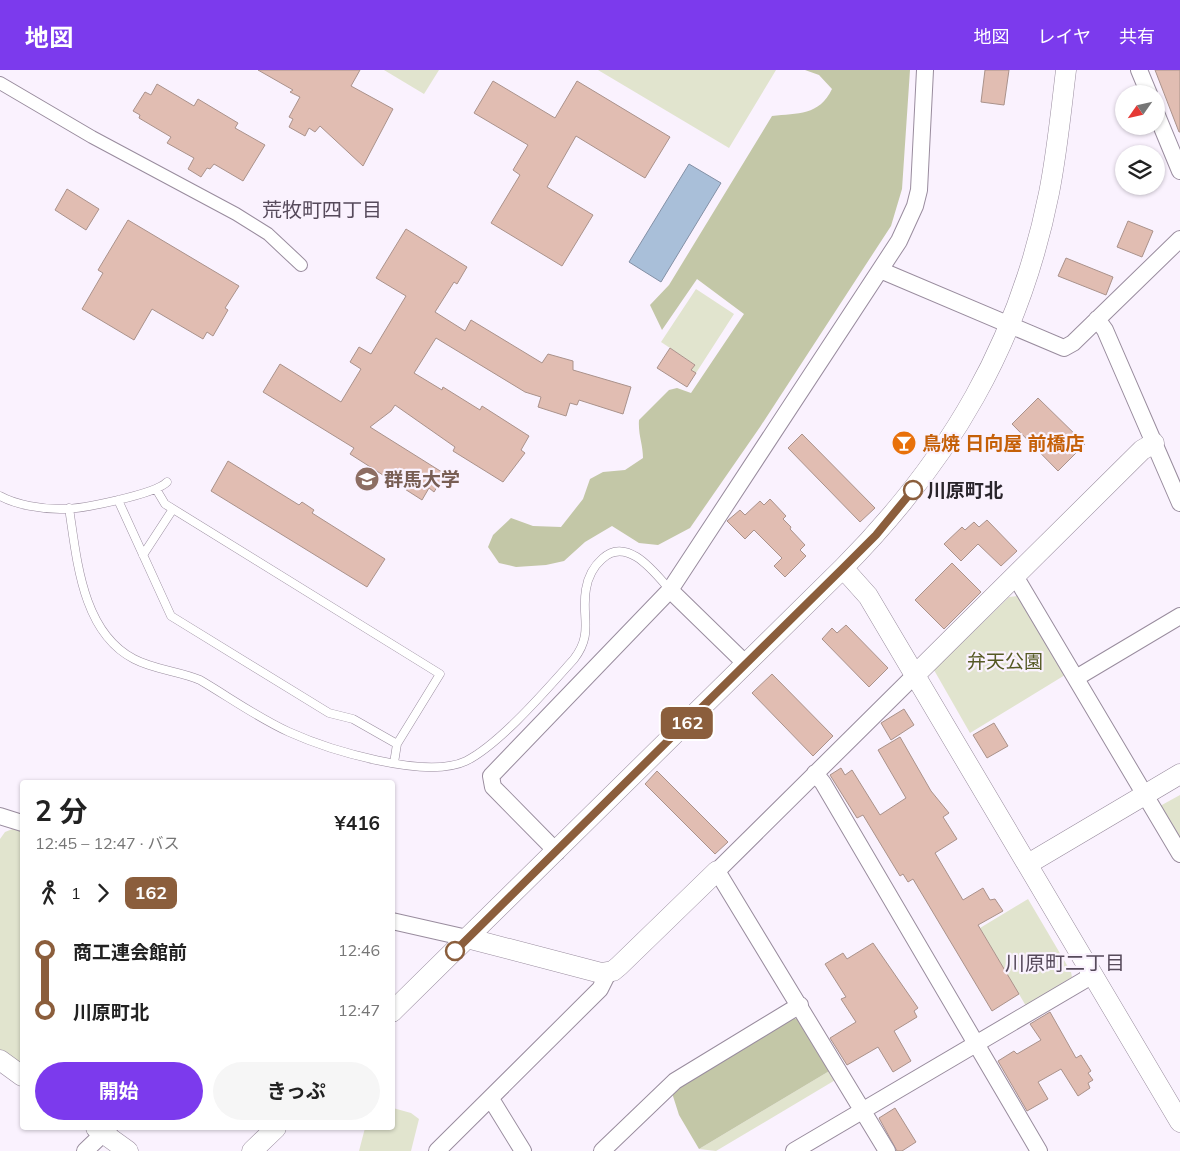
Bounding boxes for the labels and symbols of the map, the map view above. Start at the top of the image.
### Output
north arrow [1115,85,1165,135]
district label: 荒牧町四丁目 [262,197,382,222]
bar icon: 鳥焼 日向屋 前橋店 [891,430,917,456]
place label: 鳥焼 日向屋 前橋店 [922,431,1084,455]
school or university icon: 群馬大学 [354,466,380,492]
place label: 群馬大学 [384,467,460,491]
place label: 川原町北 [927,478,1003,502]
marker: 川原町北 [903,480,923,500]
park label: 弁天公園 [967,649,1043,673]
line badge: 162 [658,707,716,739]
unlabelled marker [445,941,465,961]
district label: 川原町二丁目 [1005,950,1125,975]

